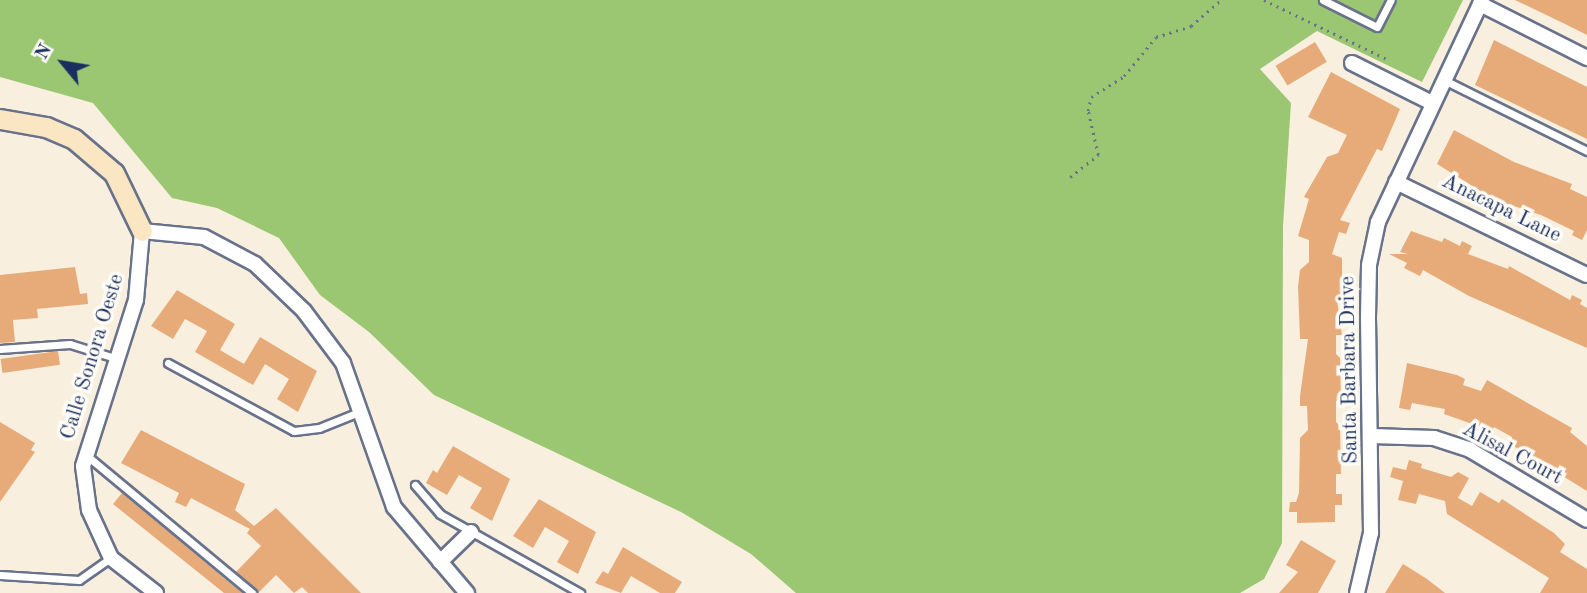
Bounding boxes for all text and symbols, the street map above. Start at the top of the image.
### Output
north arrow [28,28,98,98]
text: N [33,41,56,63]
street label: Anacapa Lane [1437,169,1565,249]
street label: Calle Sonora Oeste [56,271,130,443]
street label: Santa Barbara Drive [1336,276,1364,464]
street label: Alisal Court [1457,417,1567,491]

